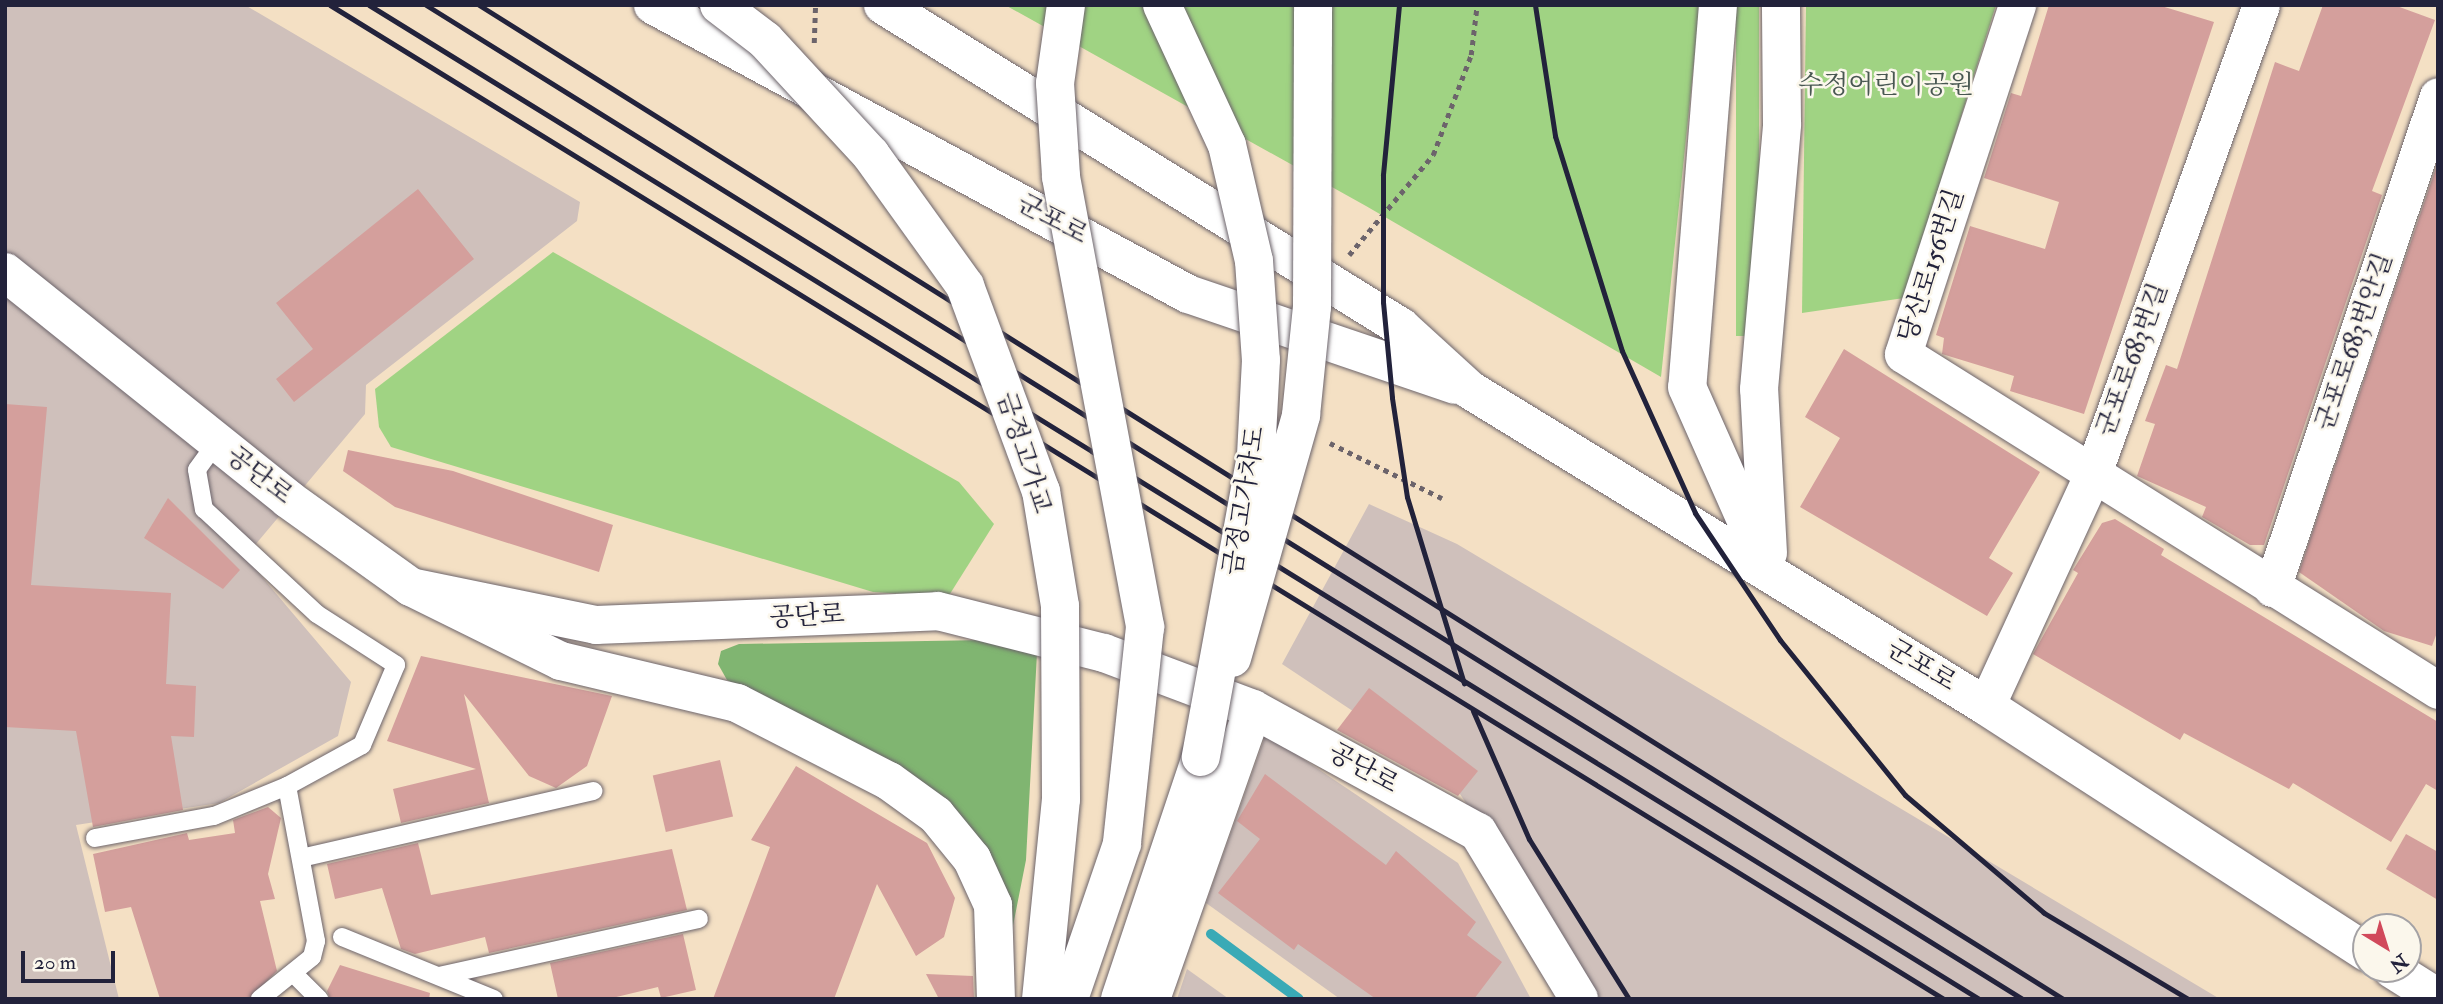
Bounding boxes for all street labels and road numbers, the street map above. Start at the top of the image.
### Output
street label: 당산로156번길 [1893,185,1971,347]
street label: 군포로 [1011,189,1093,251]
street label: 군포로683번안길 [2310,249,2400,435]
street label: 군포로683번길 [2091,279,2175,441]
street label: 금정고가교 [989,388,1057,518]
street label: 금정고가차도 [1218,424,1272,578]
street label: 공단로 [220,441,298,511]
street label: 공단로 [769,599,845,635]
street label: 군포로 [1881,633,1961,699]
street label: 공단로 [1322,737,1404,801]

